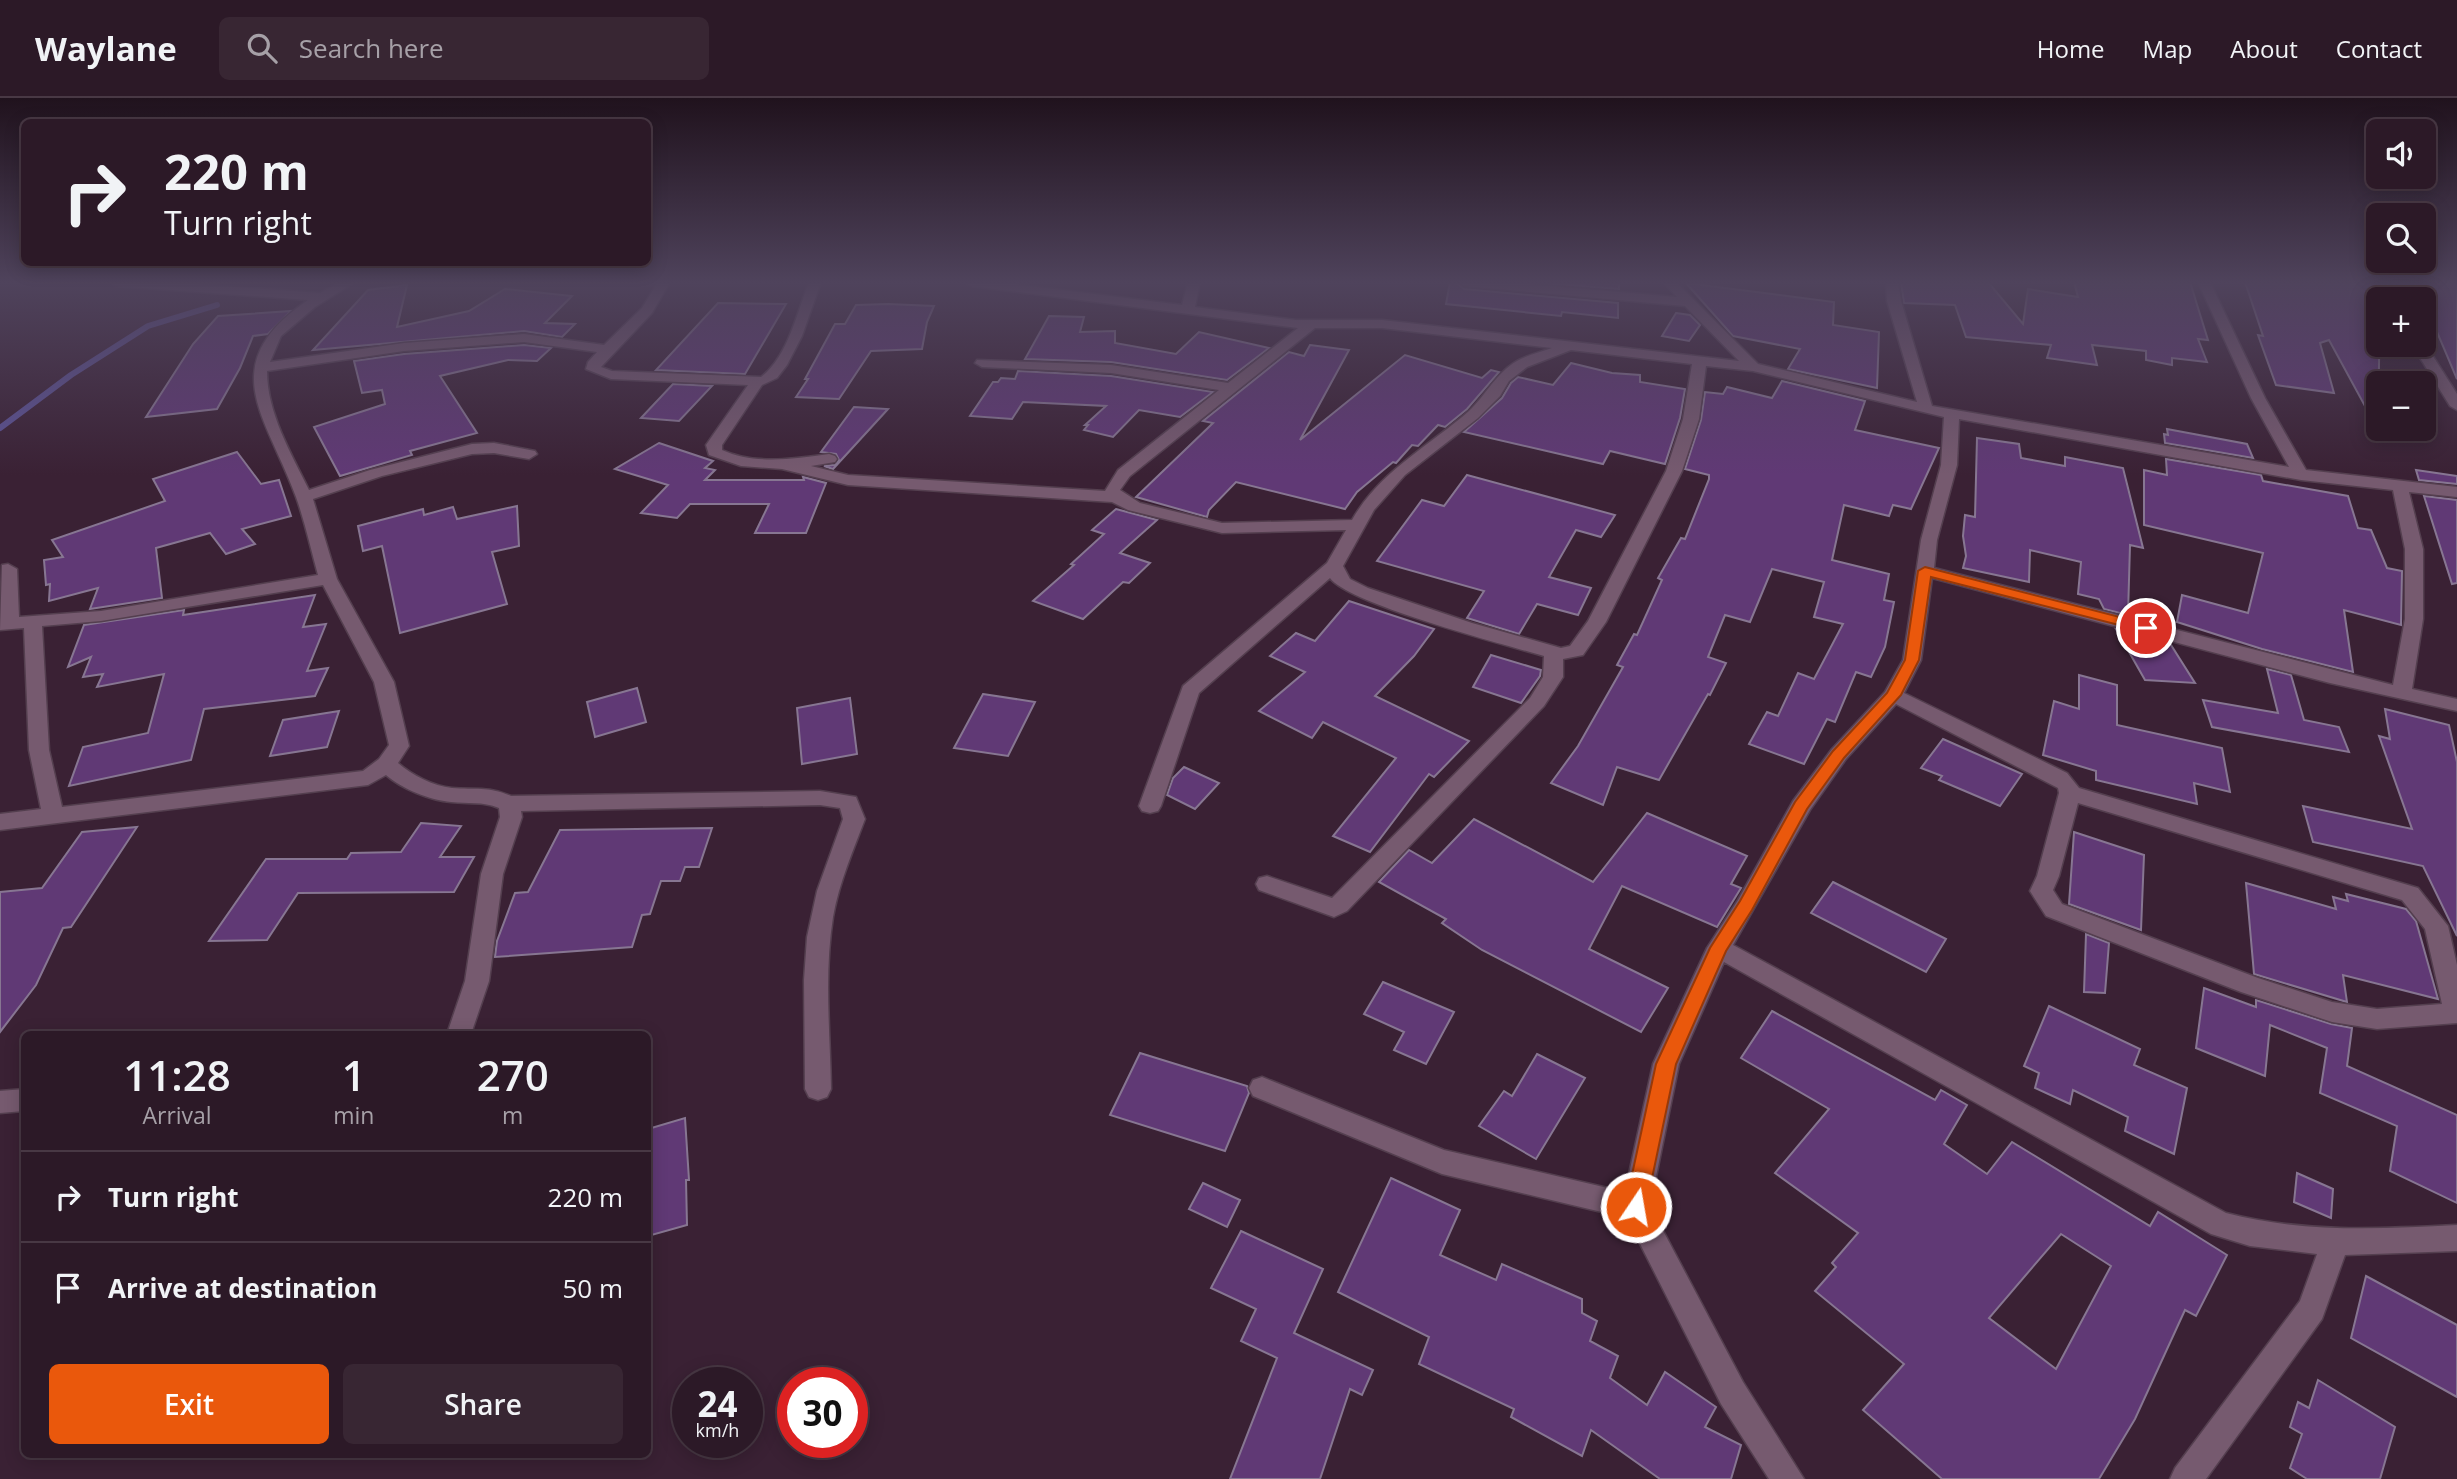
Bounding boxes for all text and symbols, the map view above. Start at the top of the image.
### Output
search box [219,17,709,80]
text: Waylane [35,26,177,71]
icon: search [243,29,281,67]
text: Search here [299,30,444,66]
text: Home [2037,32,2105,65]
text: Map [2143,32,2192,65]
text: About [2230,32,2298,65]
text: Contact [2336,32,2422,65]
map controls [2366,119,2436,441]
button: sound [2366,119,2436,189]
text: 220 m [164,138,309,204]
icon: right [49,147,140,238]
text: Turn right [164,201,312,244]
button: search [2366,203,2436,273]
button: + [2366,287,2436,357]
button: − [2366,371,2436,441]
pin [2116,598,2176,658]
icon: arrive [2127,609,2165,647]
text: 11:28 [123,1046,231,1103]
text: 1 [342,1046,366,1103]
text: 270 [477,1046,549,1103]
text: Arrival [142,1099,212,1131]
text: min [333,1099,374,1131]
text: m [502,1099,523,1131]
position arrow [1599,1170,1673,1244]
icon: right [49,1178,87,1216]
text: Turn right [108,1179,239,1215]
text: 220 m [548,1179,623,1215]
icon: arrive [49,1269,87,1307]
text: Arrive at destination [108,1270,377,1306]
text: 50 m [562,1270,623,1306]
button: Exit [49,1364,329,1444]
button: Share [343,1364,623,1444]
speed limit sign: 30 [777,1367,868,1458]
text: 24 [697,1380,738,1427]
text: km/h [696,1418,739,1442]

